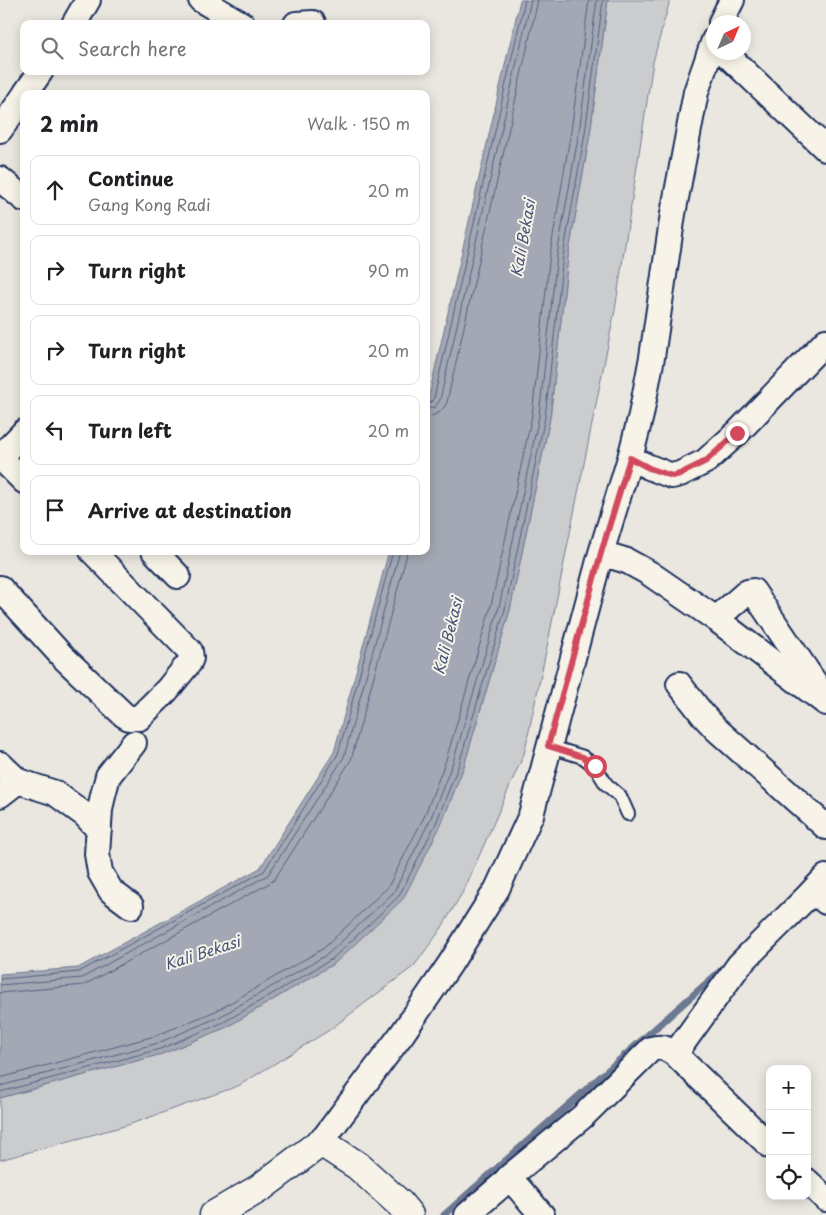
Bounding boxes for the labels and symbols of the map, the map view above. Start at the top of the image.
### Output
north arrow [706,15,751,60]
water label: Kali Bekasi [504,195,541,279]
route end [726,422,749,445]
water label: Kali Bekasi [426,593,468,677]
route start [584,755,607,778]
water label: Kali Bekasi [161,928,245,975]

